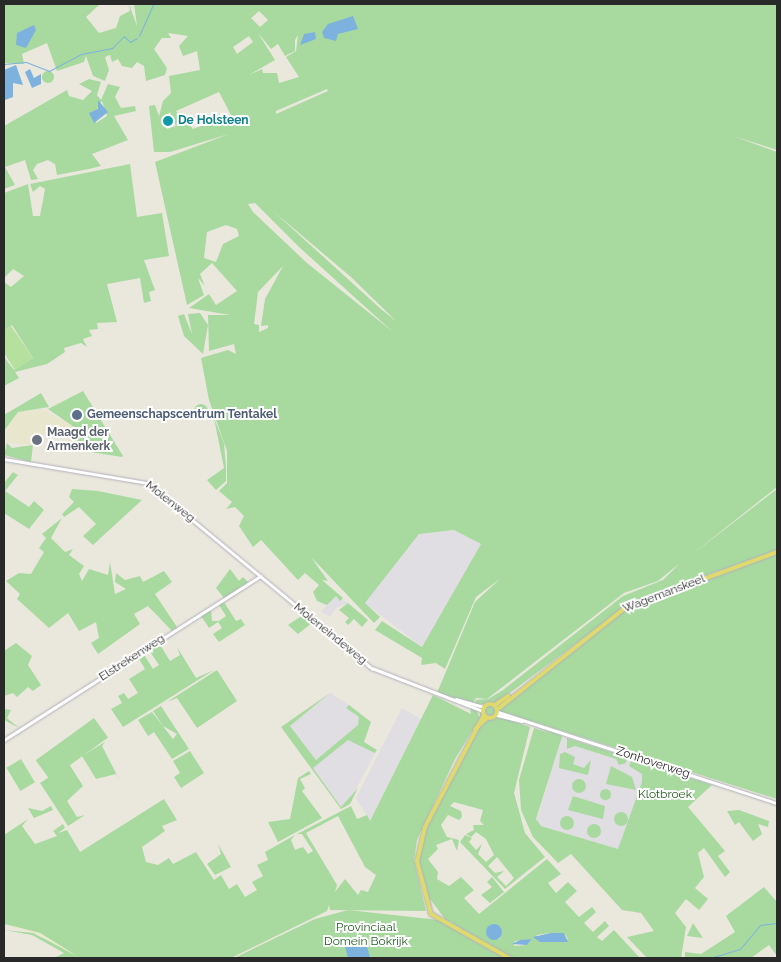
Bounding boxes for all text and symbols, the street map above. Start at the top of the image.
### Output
place label: De Holsteen [178,114,249,128]
marker: De Holsteen [162,115,174,127]
place label: Gemeenschapscentrum Tentakel [87,408,277,422]
marker: Gemeenschapscentrum Tentakel [71,409,83,421]
place label: Maagd der Armenkerk [47,426,110,454]
marker: Maagd der Armenkerk [31,434,43,446]
street label: Molenweg [142,478,198,526]
street label: Wagemanskeel [621,572,707,616]
street label: Moleneindeweg [291,600,369,668]
street label: Elstrekenweg [96,631,168,685]
street label: Zonhoverweg [614,744,692,782]
park label: Klotbroek [638,788,692,802]
park label: Provinciaal Domein Bokrijk [324,921,408,949]

